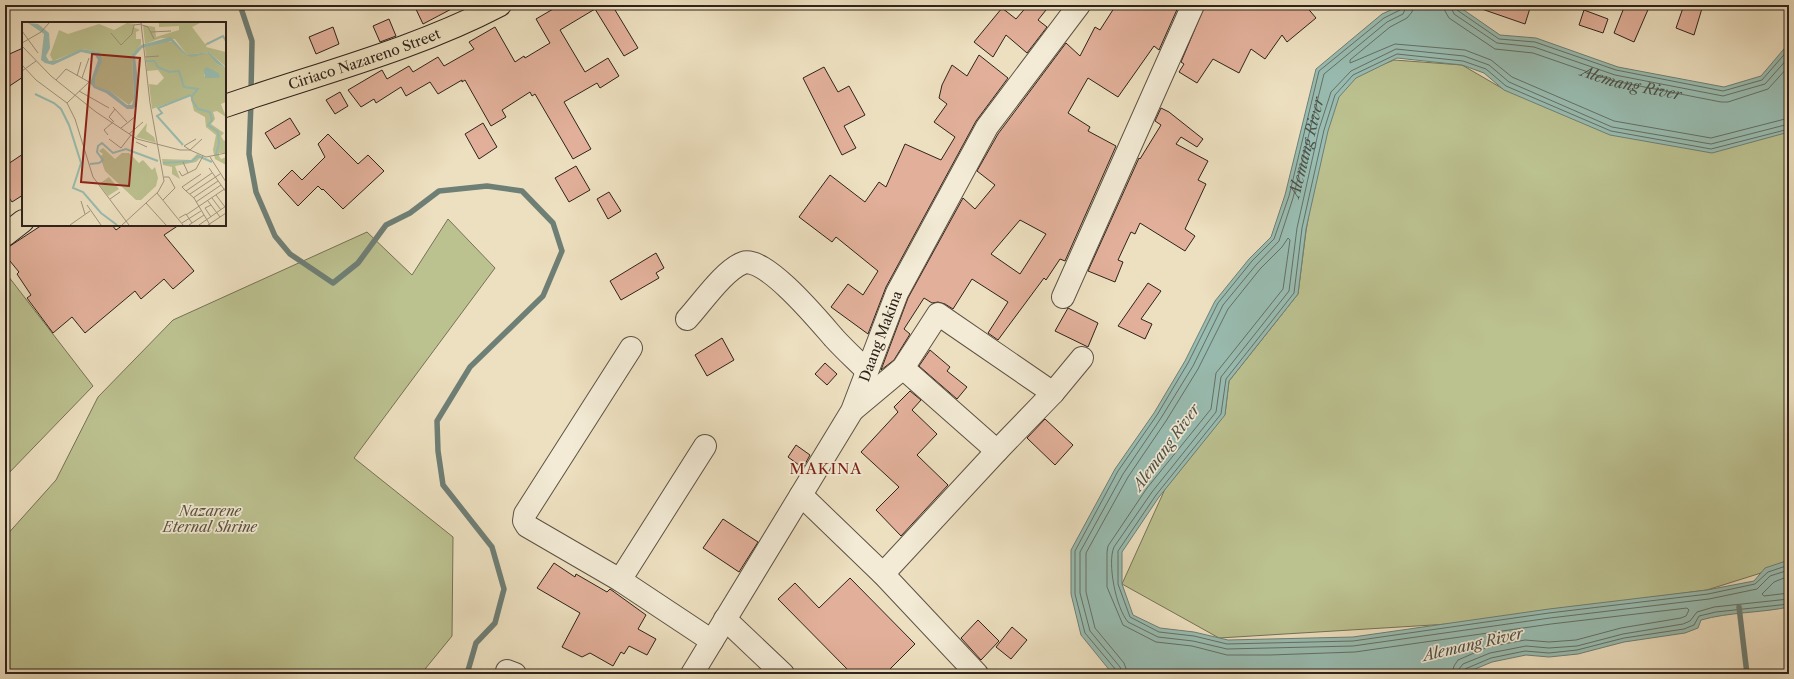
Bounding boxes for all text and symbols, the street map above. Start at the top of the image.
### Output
inset map [22,22,226,226]
street label: Ciriaco Nazareno Street [286,24,443,94]
water label: Alemang River [1577,60,1684,104]
water label: Alemang River [1284,94,1328,201]
street label: Daang Makina [855,288,906,384]
water label: Alemang River [1127,399,1204,496]
district label: MAKINA [789,459,863,478]
park label: Nazarene Eternal Shrine [162,502,258,536]
water label: Alemang River [1419,623,1526,665]

